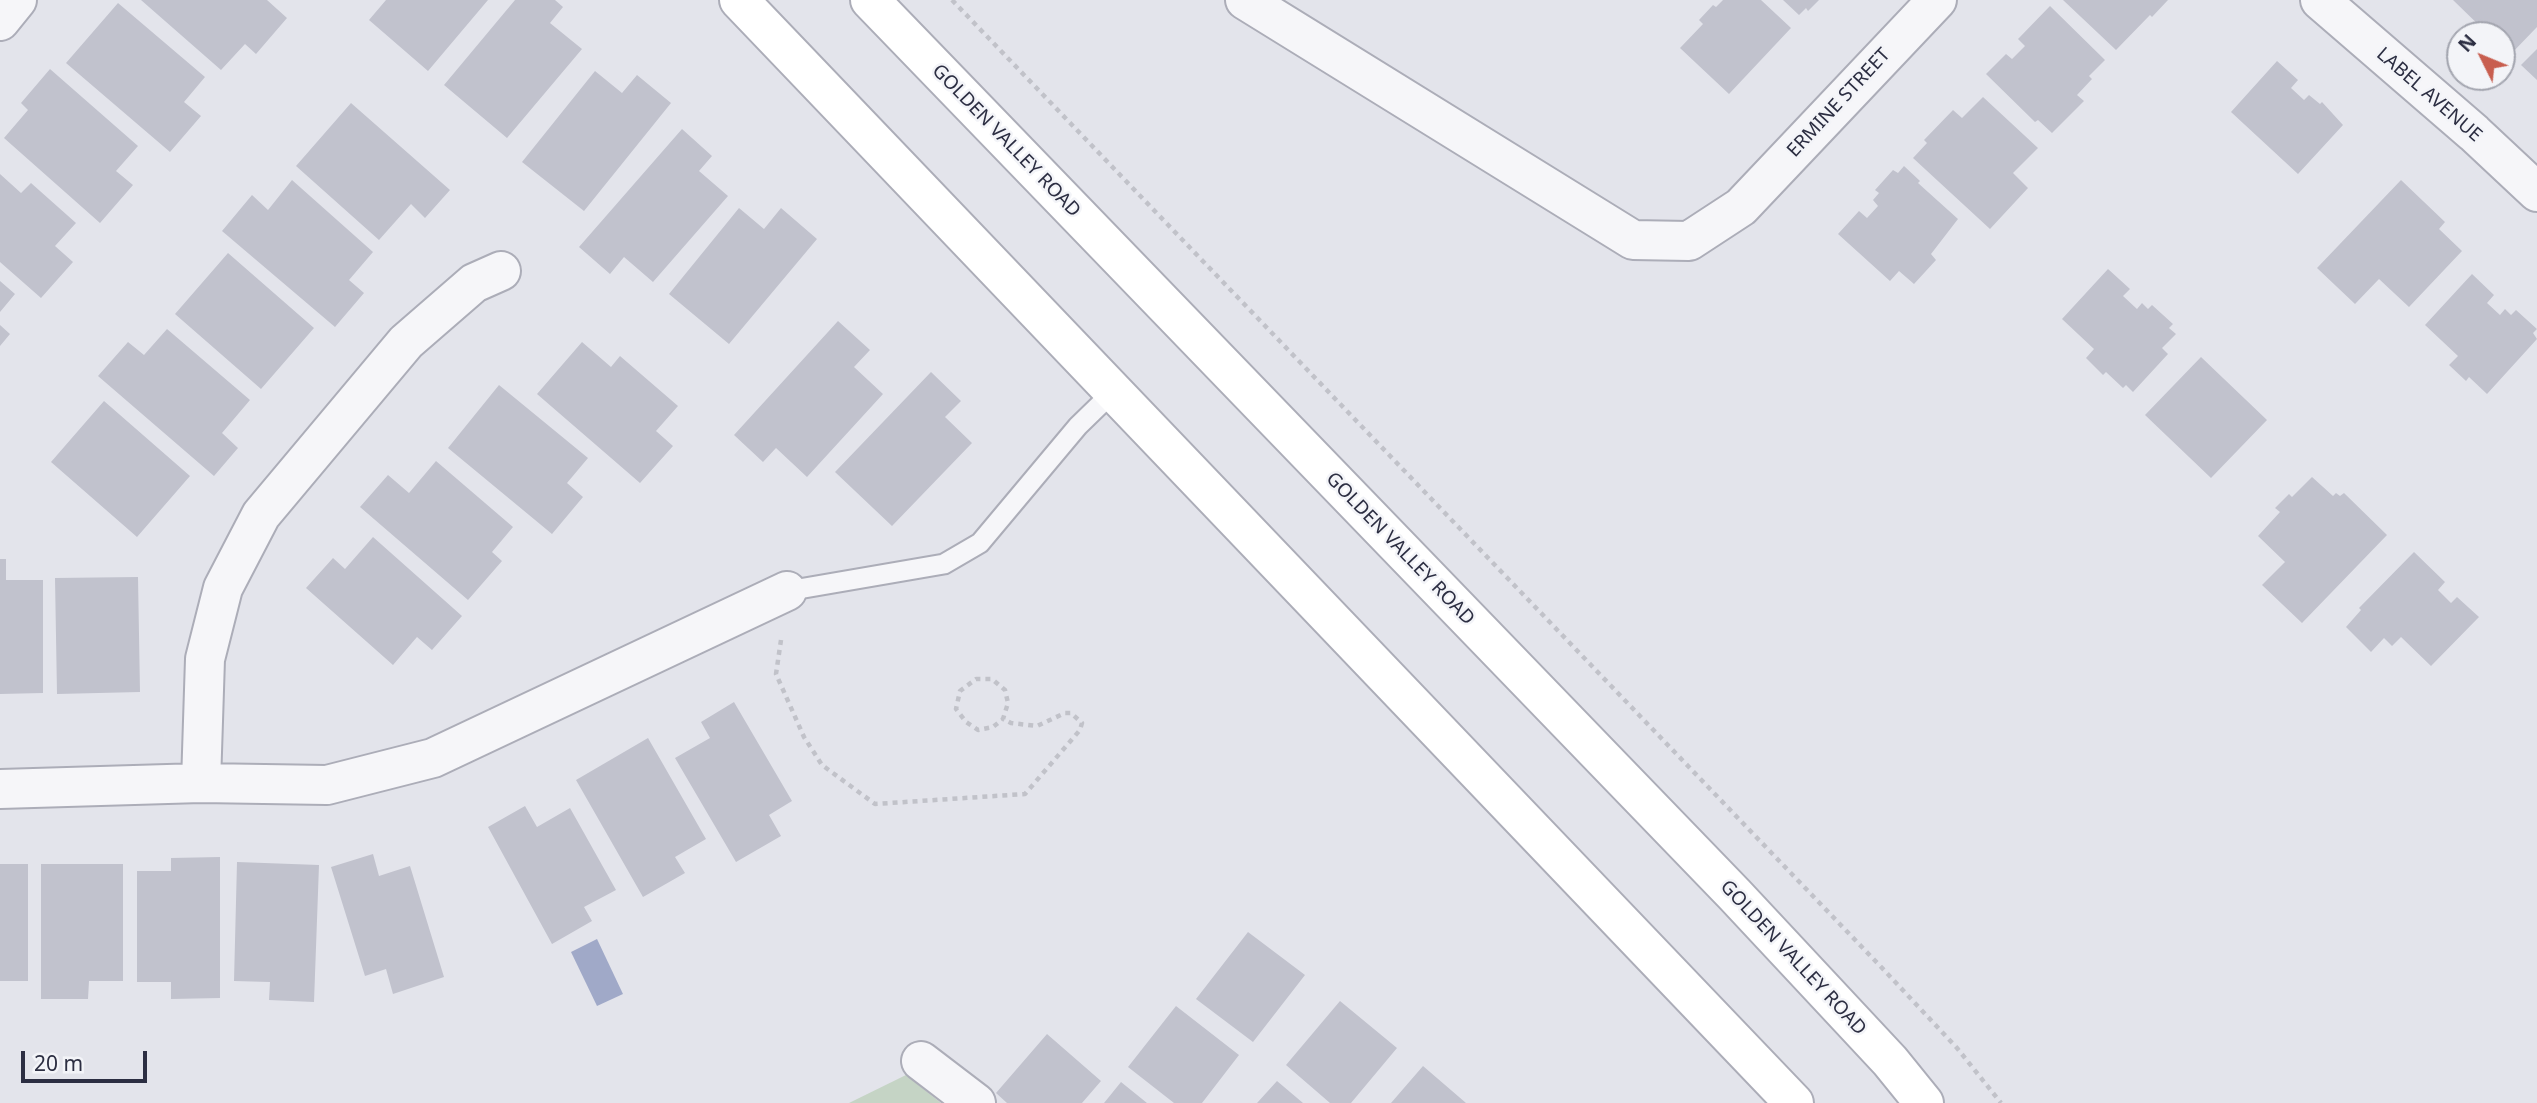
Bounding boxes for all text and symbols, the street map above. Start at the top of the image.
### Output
north arrow [2446,21,2516,91]
street label: LABEL AVENUE [2372,43,2486,147]
street label: ERMINE STREET [1783,44,1895,162]
street label: GOLDEN VALLEY ROAD [927,60,1085,222]
street label: GOLDEN VALLEY ROAD [1321,468,1479,630]
street label: GOLDEN VALLEY ROAD [1715,876,1871,1040]
scale bar [24,1036,150,1080]
text: 20 m [34,1049,83,1077]

